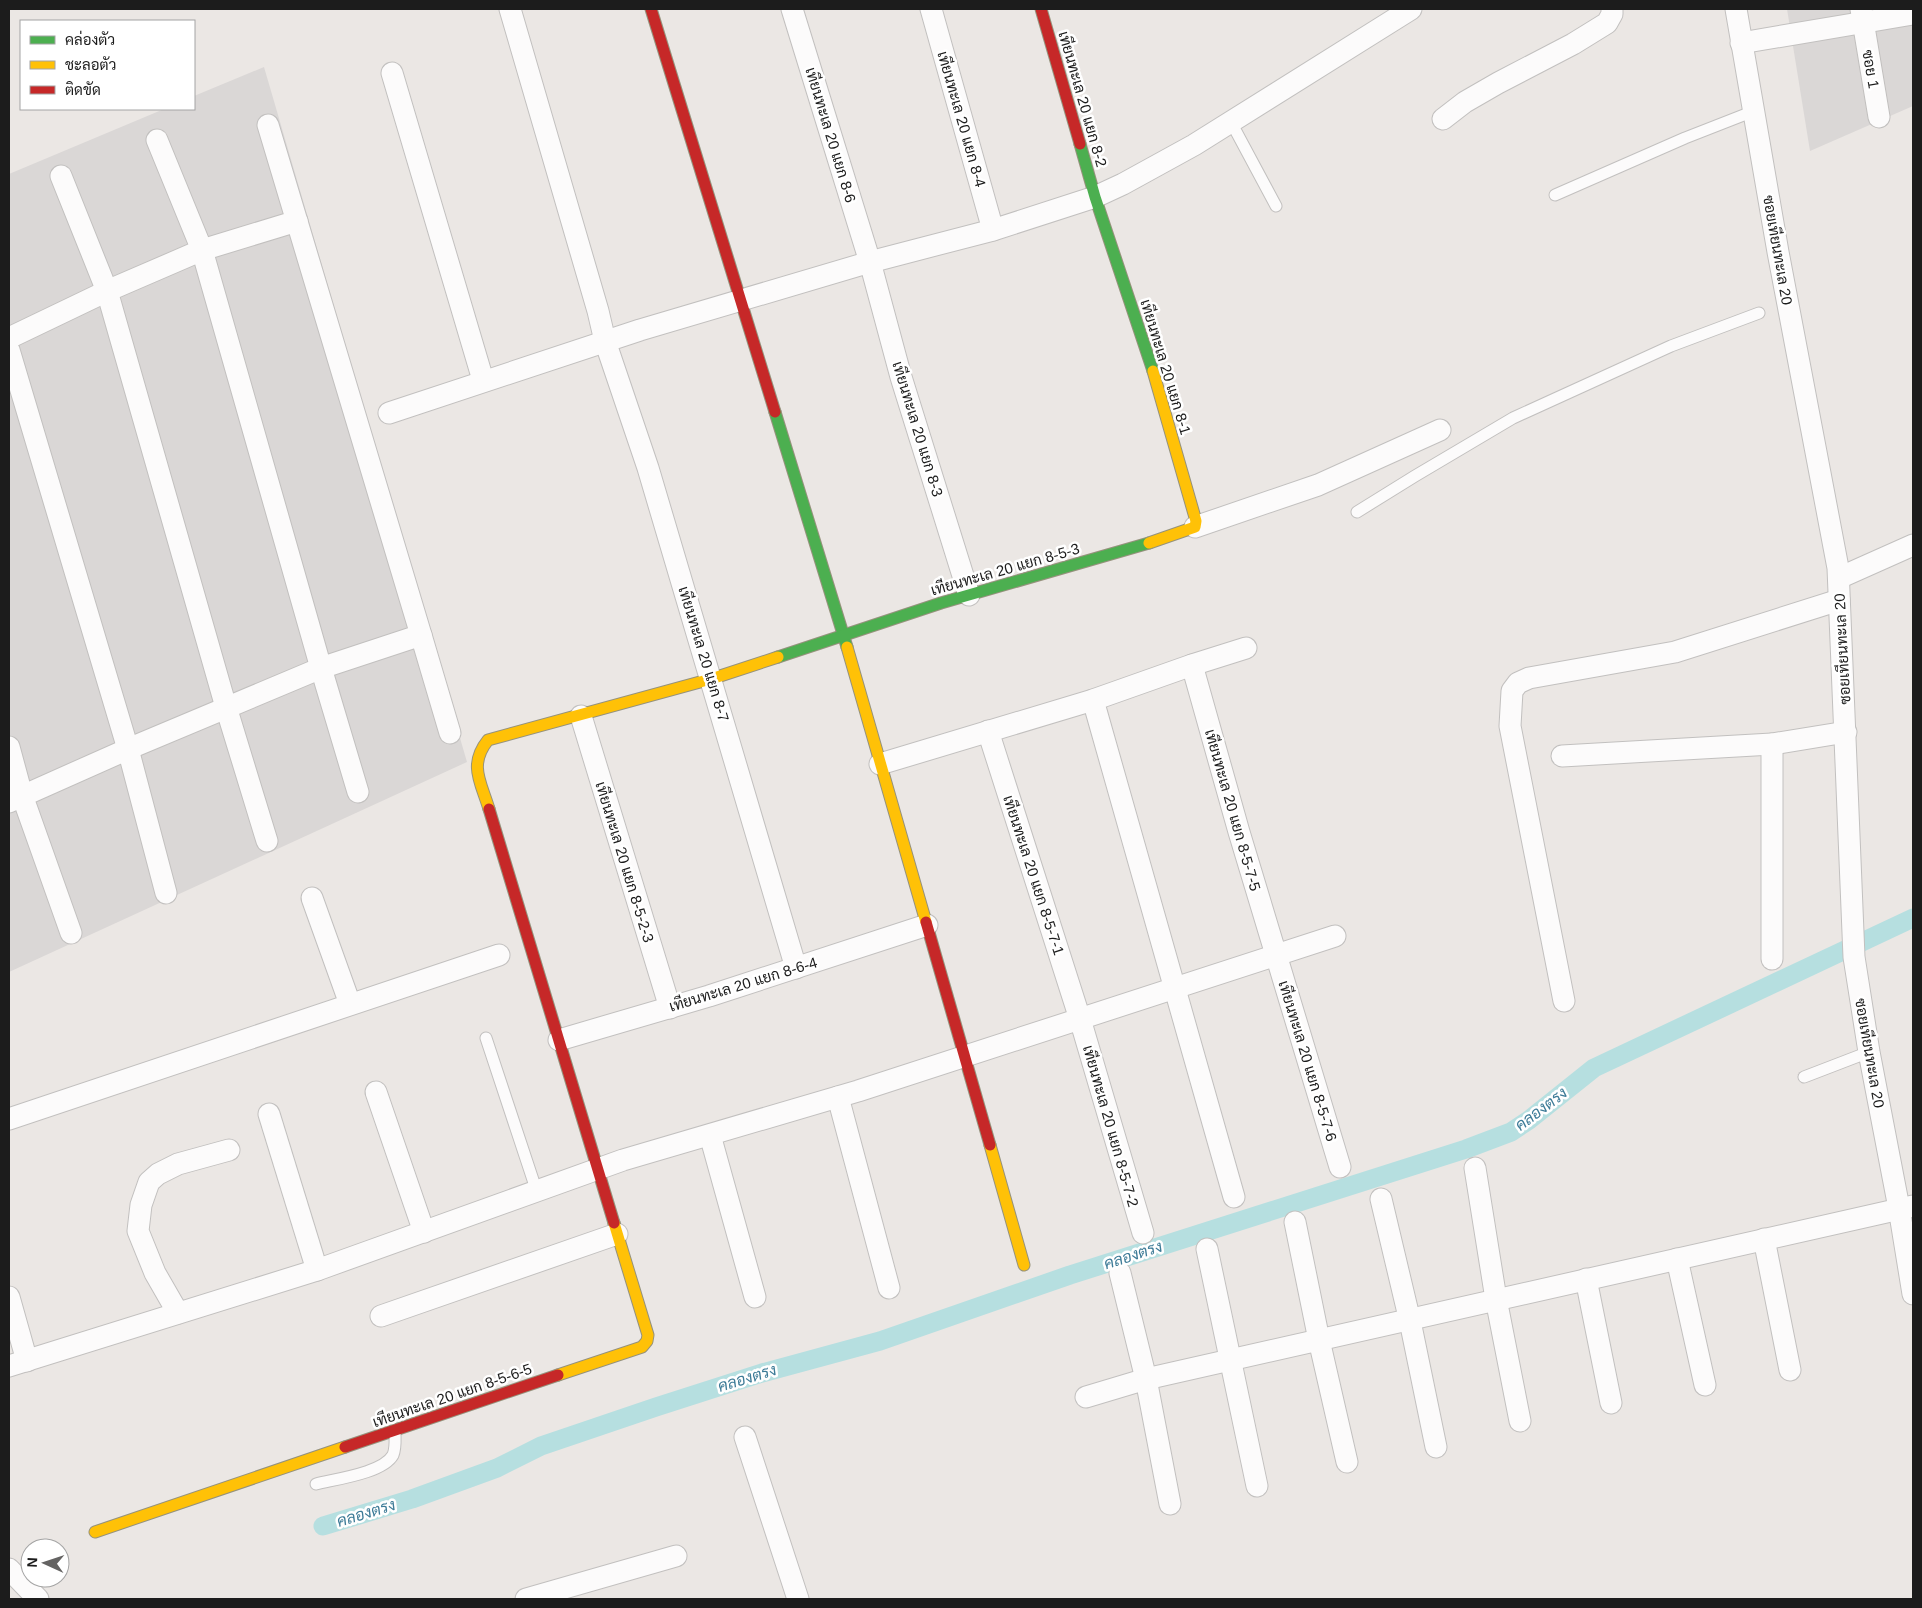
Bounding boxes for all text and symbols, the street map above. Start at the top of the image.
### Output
legend [20,20,195,110]
street label: เทียนทะเล 20 แยก 8-2 [1055,29,1112,169]
text: คล่องตัว [65,30,115,48]
street label: ซอย 1 [1859,48,1883,90]
street label: เทียนทะเล 20 แยก 8-4 [934,49,991,189]
text: ชะลอตัว [65,56,116,73]
street label: เทียนทะเล 20 แยก 8-6 [802,65,861,205]
text: ติดขัด [65,81,101,98]
street label: ซอยเทียนทะเล 20 [1760,194,1797,306]
street label: เทียนทะเล 20 แยก 8-1 [1137,297,1196,437]
street label: เทียนทะเล 20 แยก 8-3 [889,359,948,499]
street label: เทียนทะเล 20 แยก 8-5-3 [928,539,1081,598]
street label: เทียนทะเล 20 แยก 8-7 [675,584,734,724]
street label: ซอยเทียนทะเล 20 [1830,593,1853,705]
street label: เทียนทะเล 20 แยก 8-5-7-5 [1202,727,1265,893]
street label: เทียนทะเล 20 แยก 8-5-2-3 [592,779,659,944]
street label: เทียนทะเล 20 แยก 8-5-7-1 [1000,793,1069,957]
street label: เทียนทะเล 20 แยก 8-6-4 [667,952,819,1015]
street label: เทียนทะเล 20 แยก 8-5-7-6 [1275,978,1342,1143]
street label: ซอยเทียนทะเล 20 [1852,997,1889,1109]
street label: เทียนทะเล 20 แยก 8-5-7-2 [1080,1043,1143,1209]
water label: คลองตรง [1512,1084,1570,1134]
water label: คลองตรง [1102,1238,1164,1272]
street label: เทียนทะเล 20 แยก 8-5-6-5 [370,1359,534,1430]
water label: คลองตรง [716,1361,778,1395]
water label: คลองตรง [335,1496,397,1530]
north arrow [20,1538,70,1588]
text: N [24,1557,40,1568]

